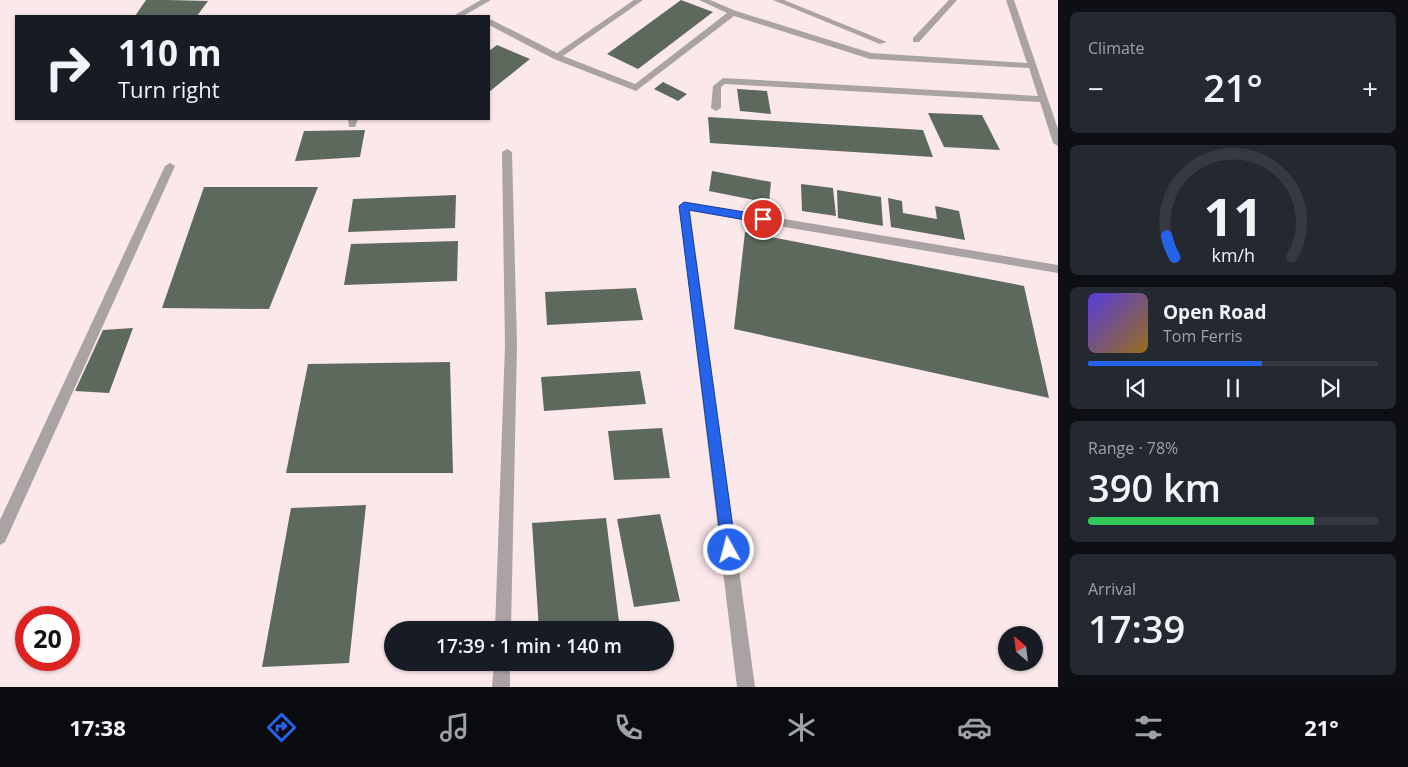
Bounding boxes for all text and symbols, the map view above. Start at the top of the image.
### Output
text: 110 m [118,29,222,76]
icon: right [35,35,100,100]
text: Climate [1088,37,1145,59]
text: 21° [1203,61,1263,113]
text: − [1088,69,1104,107]
text: + [1362,69,1378,107]
text: Turn right [118,74,220,104]
text: 11 [1203,180,1263,251]
pin [742,198,784,240]
icon: arrive [749,205,777,233]
text: km/h [1211,243,1255,267]
text: Open Road [1163,299,1267,325]
text: Tom Ferris [1163,325,1242,347]
icon: previous [1122,374,1150,402]
icon: pause [1219,374,1247,402]
icon: next [1316,374,1344,402]
text: Range · 78% [1088,437,1178,459]
text: 390 km [1088,461,1221,513]
position arrow [702,523,754,575]
text: Arrival [1088,578,1136,600]
text: 17:39 [1088,602,1185,654]
speed limit sign: 20 [15,606,80,671]
north arrow [998,626,1042,671]
map controls [998,626,1043,671]
text: 17:39 · 1 min · 140 m [436,633,622,659]
icon: directions [264,710,299,745]
icon: music [437,710,472,745]
icon: phone [611,710,646,745]
icon: climate [784,710,819,745]
icon: car [957,710,992,745]
icon: filters [1131,710,1166,745]
text: 17:38 [69,712,126,742]
text: 21° [1304,712,1339,742]

